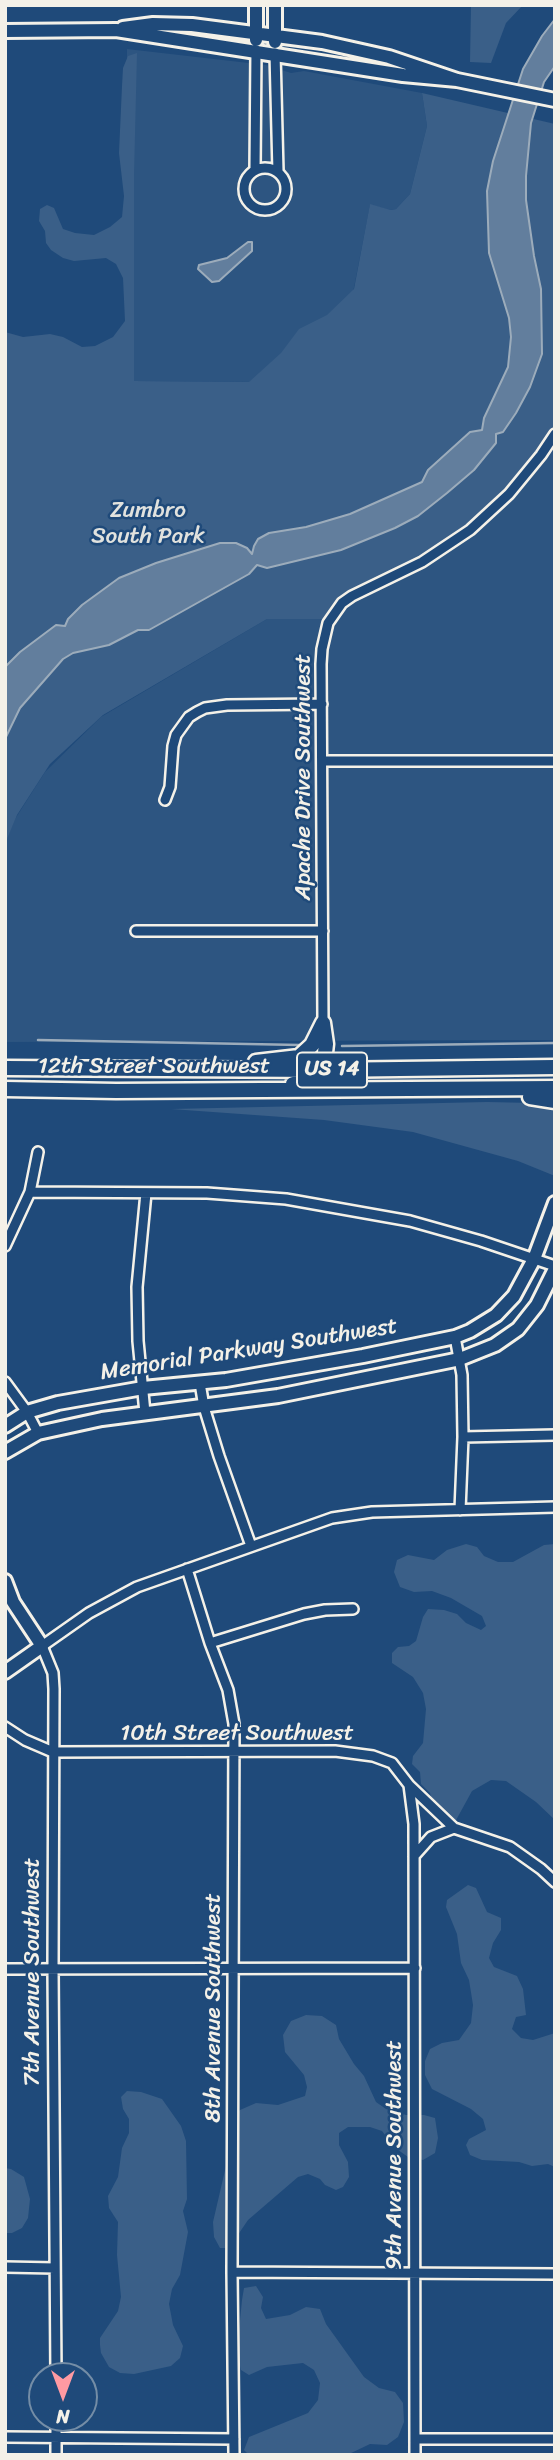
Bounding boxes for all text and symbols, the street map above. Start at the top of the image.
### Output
park label: Zumbro South Park [91,497,205,551]
street label: Apache Drive Southwest [290,654,318,900]
road number: US 14 [297,1052,367,1088]
street label: 12th Street Southwest [38,1053,270,1081]
street label: Memorial Parkway Southwest [98,1313,400,1387]
street label: 10th Street Southwest [120,1720,354,1748]
street label: 7th Avenue Southwest [19,1858,47,2086]
street label: 8th Avenue Southwest [200,1893,228,2123]
street label: 9th Avenue Southwest [381,2040,409,2270]
north arrow [28,2362,98,2432]
text: N [56,2400,70,2433]

